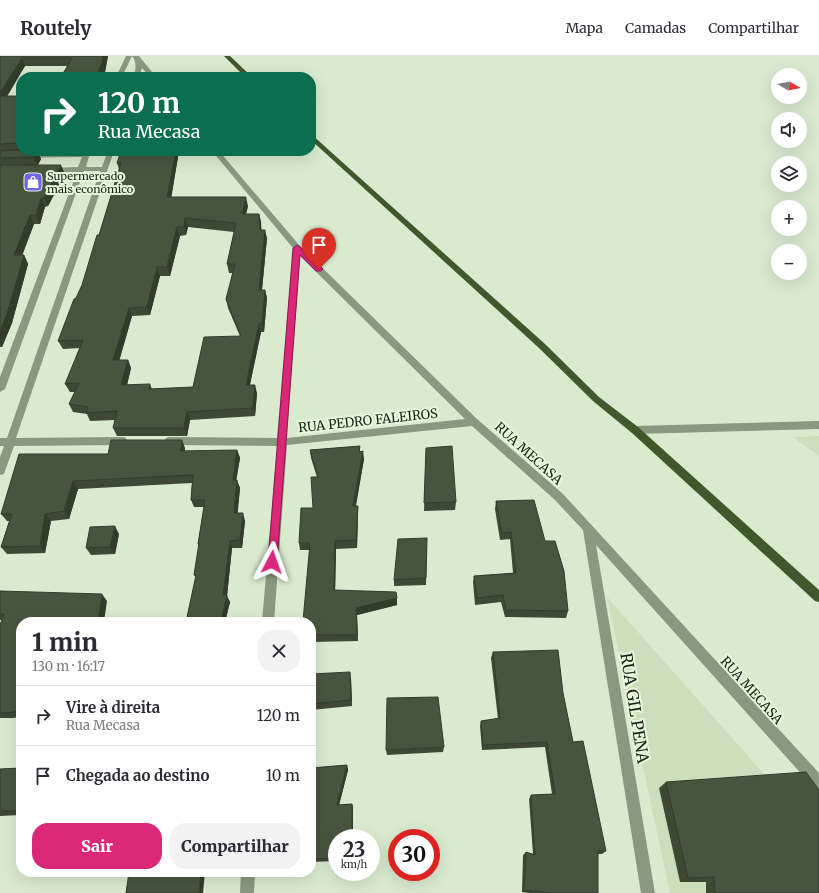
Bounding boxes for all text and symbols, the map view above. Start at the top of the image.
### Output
text: Routely [20,16,92,40]
text: Mapa [565,19,603,37]
text: Camadas [625,19,686,37]
text: Compartilhar [708,19,799,37]
north arrow [771,68,807,104]
map controls [771,68,807,280]
text: 120 m [98,85,180,121]
icon: right [32,88,84,140]
button: sound [771,112,807,148]
text: Rua Mecasa [98,120,200,143]
button: layers [771,156,807,192]
place label: Supermercado mais econômico [47,169,134,196]
shop icon: Supermercado mais econômico [22,171,44,193]
button: + [771,200,807,236]
pin [302,228,336,269]
icon: arrive [308,234,330,256]
button: − [771,244,807,280]
street label: RUA PEDRO FALEIROS [297,405,439,436]
street label: RUA MECASA [491,418,567,489]
position arrow [251,541,293,583]
text: 1 min [32,627,98,658]
button: close [258,630,300,672]
street label: RUA GIL PENA [616,651,654,766]
street label: RUA MECASA [717,653,787,728]
text: 130 m · 16:17 [32,658,105,675]
text: Vire à direita [66,698,160,717]
icon: right [32,705,54,727]
text: 120 m [257,706,300,725]
text: Rua Mecasa [66,717,140,734]
icon: arrive [32,765,54,787]
text: Chegada ao destino [66,766,209,785]
text: 10 m [266,766,300,785]
button: Sair [32,823,162,869]
button: Compartilhar [170,823,300,869]
speed limit sign: 30 [388,829,440,881]
text: 23 [343,837,365,862]
text: km/h [341,858,367,871]

